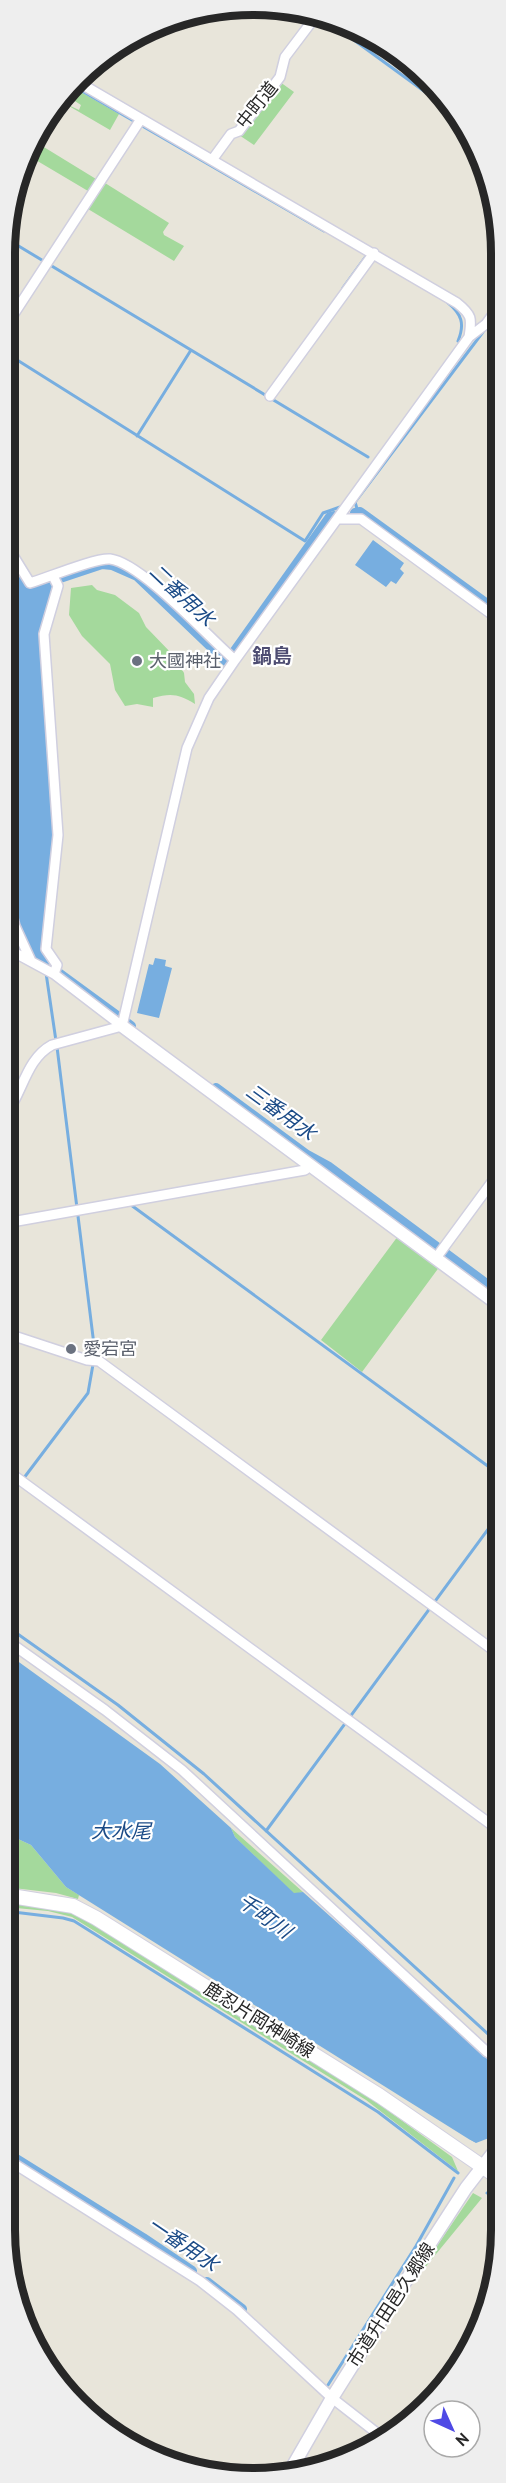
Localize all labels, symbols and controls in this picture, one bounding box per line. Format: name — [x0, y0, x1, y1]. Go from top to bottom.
street label: 中町道 — [231, 76, 283, 133]
water label: 二番用水 — [144, 558, 222, 633]
district label: 鍋島 — [252, 643, 292, 669]
place label: 大國神社 — [149, 649, 221, 672]
marker: 大國神社 — [130, 654, 144, 668]
water label: 三番用水 — [241, 1078, 323, 1147]
place label: 愛宕宮 — [83, 1337, 137, 1360]
marker: 愛宕宮 — [64, 1342, 78, 1356]
water label: 大水尾 — [91, 1818, 153, 1844]
water label: 千町川 — [233, 1888, 299, 1945]
street label: 鹿忍片岡神崎線 — [200, 1976, 319, 2063]
water label: 一番用水 — [143, 2211, 225, 2278]
street label: 市道升田邑久郷線 — [342, 2238, 439, 2371]
north arrow — [422, 2399, 482, 2459]
text: N — [452, 2429, 473, 2450]

